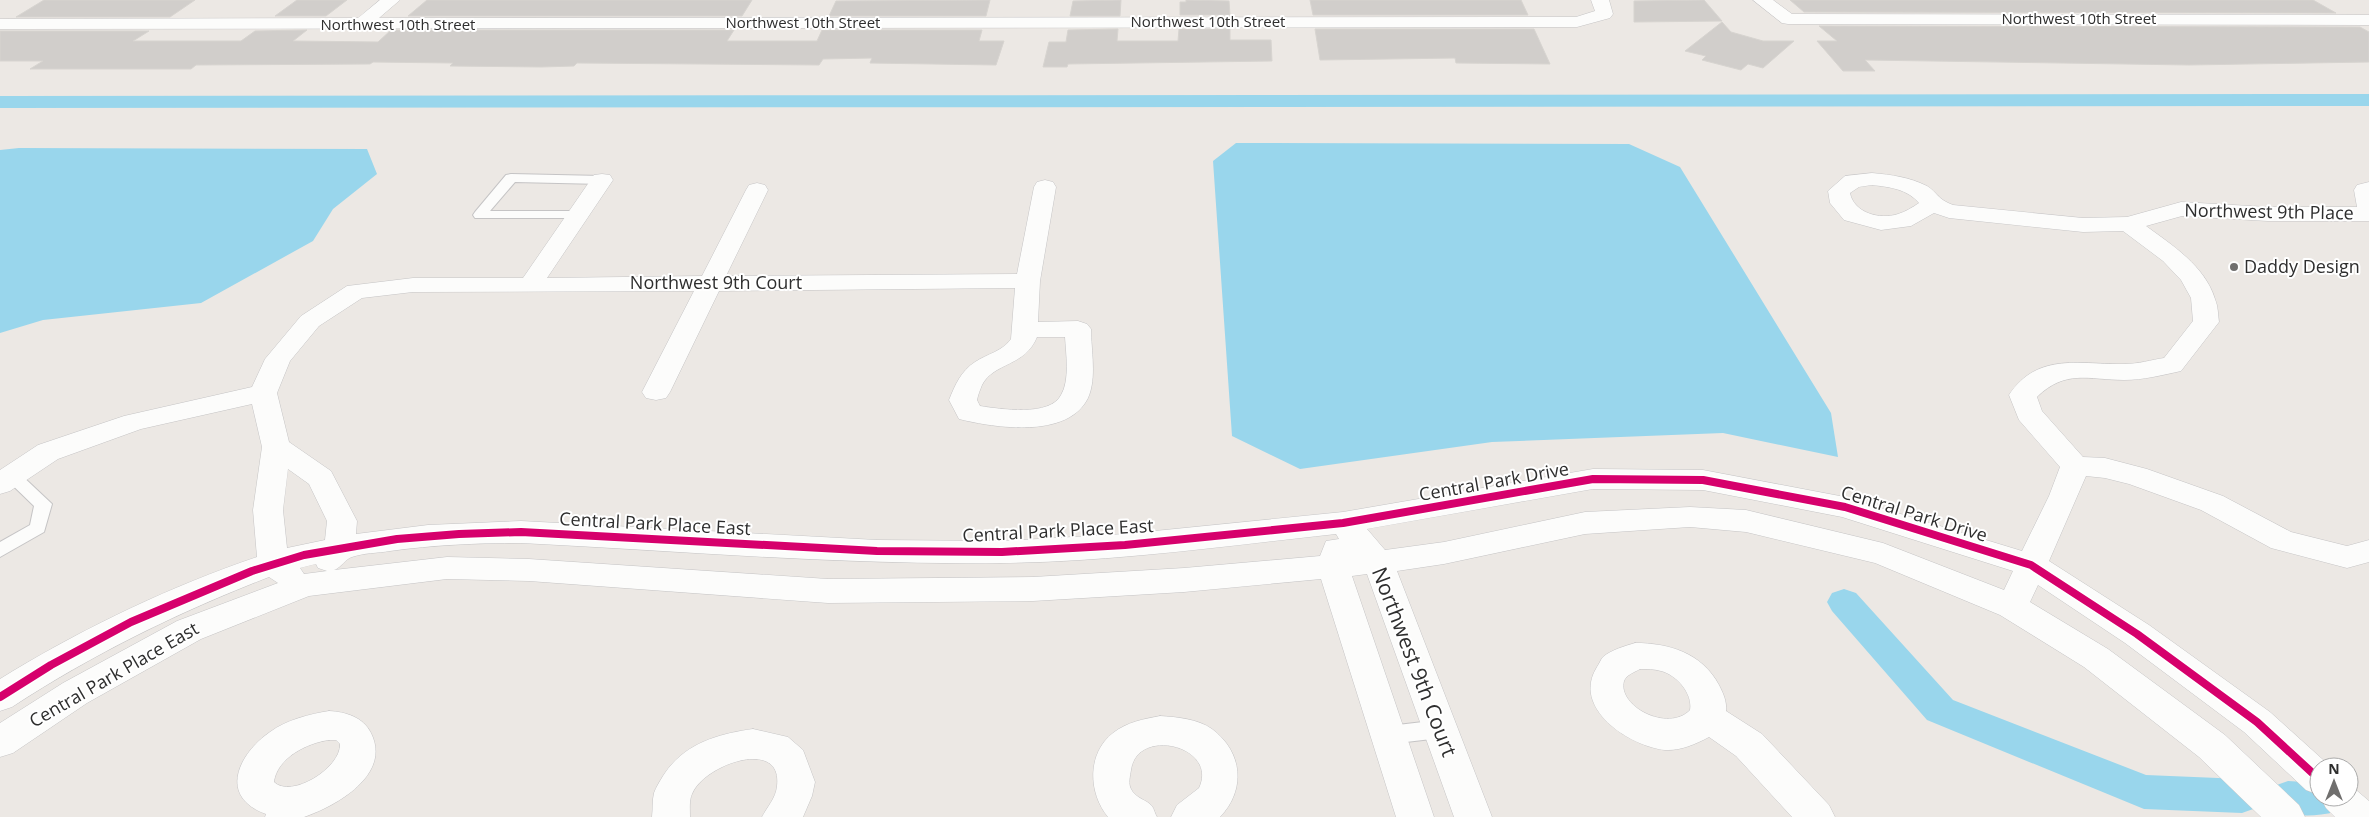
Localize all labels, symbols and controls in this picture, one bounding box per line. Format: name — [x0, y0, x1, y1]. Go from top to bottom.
street label: Northwest 10th Street — [2002, 8, 2156, 28]
street label: Northwest 10th Street — [1131, 11, 1285, 31]
street label: Northwest 10th Street — [726, 12, 880, 32]
street label: Northwest 10th Street — [321, 14, 475, 34]
street label: Northwest 9th Place — [2184, 198, 2354, 224]
place label: Daddy Design — [2244, 254, 2360, 278]
marker: Daddy Design — [2228, 261, 2240, 273]
street label: Northwest 9th Court — [630, 270, 802, 294]
street label: Central Park Drive — [1417, 456, 1571, 506]
street label: Central Park Drive — [1838, 479, 1990, 547]
street label: Central Park Place East — [559, 506, 751, 540]
street label: Central Park Place East — [962, 513, 1154, 547]
street label: Northwest 9th Court — [1366, 563, 1464, 761]
street label: Central Park Place East — [25, 616, 202, 732]
north arrow — [2309, 757, 2359, 807]
text: N — [2328, 759, 2340, 778]

